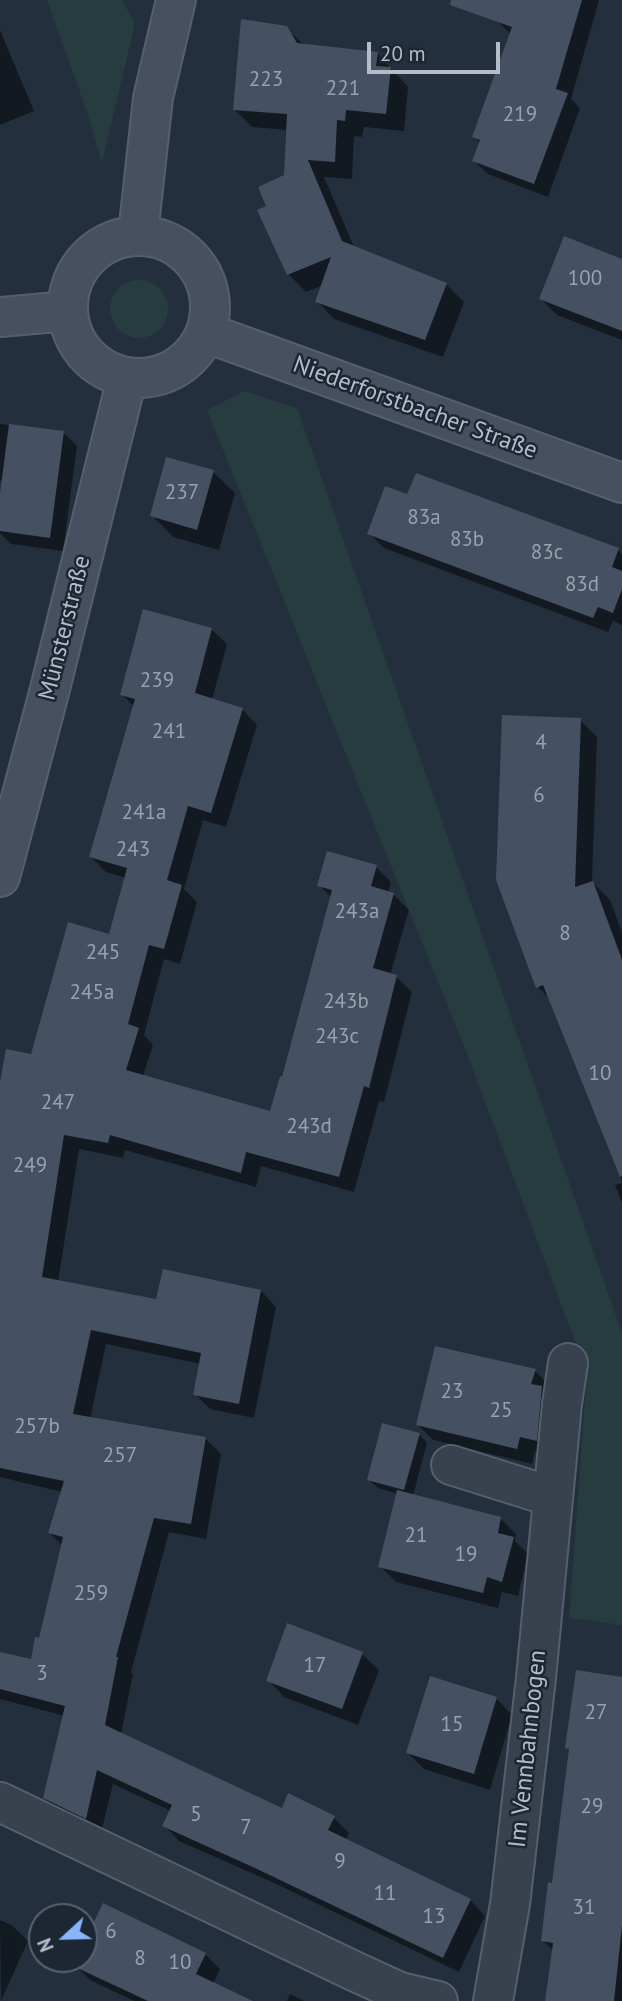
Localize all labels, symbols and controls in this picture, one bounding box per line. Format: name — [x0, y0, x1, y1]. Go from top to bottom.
scale bar — [370, 28, 503, 72]
text: 20 m — [380, 40, 426, 67]
house number: 223 — [249, 67, 283, 93]
house number: 221 — [326, 76, 360, 102]
house number: 219 — [503, 102, 537, 128]
house number: 100 — [568, 266, 602, 292]
street label: Niederforstbacher Straße — [289, 350, 541, 466]
house number: 237 — [165, 480, 199, 506]
house number: 83a — [407, 505, 441, 531]
house number: 83b — [450, 527, 484, 553]
house number: 83c — [531, 540, 563, 566]
street label: Münsterstraße — [33, 553, 97, 703]
house number: 83d — [565, 572, 599, 598]
house number: 239 — [140, 668, 174, 694]
house number: 241 — [152, 719, 186, 745]
house number: 4 — [535, 730, 547, 756]
house number: 6 — [533, 783, 545, 809]
house number: 241a — [122, 800, 166, 826]
house number: 243 — [116, 837, 150, 863]
house number: 243a — [335, 899, 379, 925]
house number: 8 — [559, 921, 571, 947]
house number: 245 — [86, 940, 120, 966]
house number: 245a — [70, 980, 114, 1006]
house number: 243b — [323, 989, 369, 1015]
house number: 243c — [315, 1024, 359, 1050]
house number: 10 — [589, 1061, 611, 1087]
house number: 247 — [41, 1090, 75, 1116]
house number: 243d — [286, 1114, 332, 1140]
house number: 249 — [13, 1153, 47, 1179]
house number: 23 — [441, 1379, 463, 1405]
house number: 25 — [490, 1398, 512, 1424]
house number: 257b — [14, 1414, 60, 1440]
house number: 257 — [103, 1443, 137, 1469]
house number: 21 — [405, 1523, 427, 1549]
house number: 19 — [455, 1542, 477, 1568]
house number: 259 — [74, 1581, 108, 1607]
street label: Im Vennbahnbogen — [503, 1649, 553, 1849]
house number: 17 — [304, 1653, 326, 1679]
house number: 3 — [36, 1661, 48, 1687]
house number: 27 — [585, 1700, 607, 1726]
house number: 15 — [441, 1712, 463, 1738]
house number: 29 — [581, 1794, 603, 1820]
house number: 5 — [190, 1802, 202, 1828]
house number: 7 — [240, 1815, 252, 1841]
house number: 9 — [334, 1849, 346, 1875]
house number: 11 — [374, 1881, 396, 1907]
house number: 31 — [573, 1895, 595, 1921]
north arrow — [28, 1903, 98, 1973]
house number: 13 — [423, 1904, 445, 1930]
house number: 6 — [105, 1919, 117, 1945]
text: N — [32, 1935, 59, 1955]
house number: 8 — [134, 1946, 146, 1972]
house number: 10 — [169, 1950, 191, 1976]

